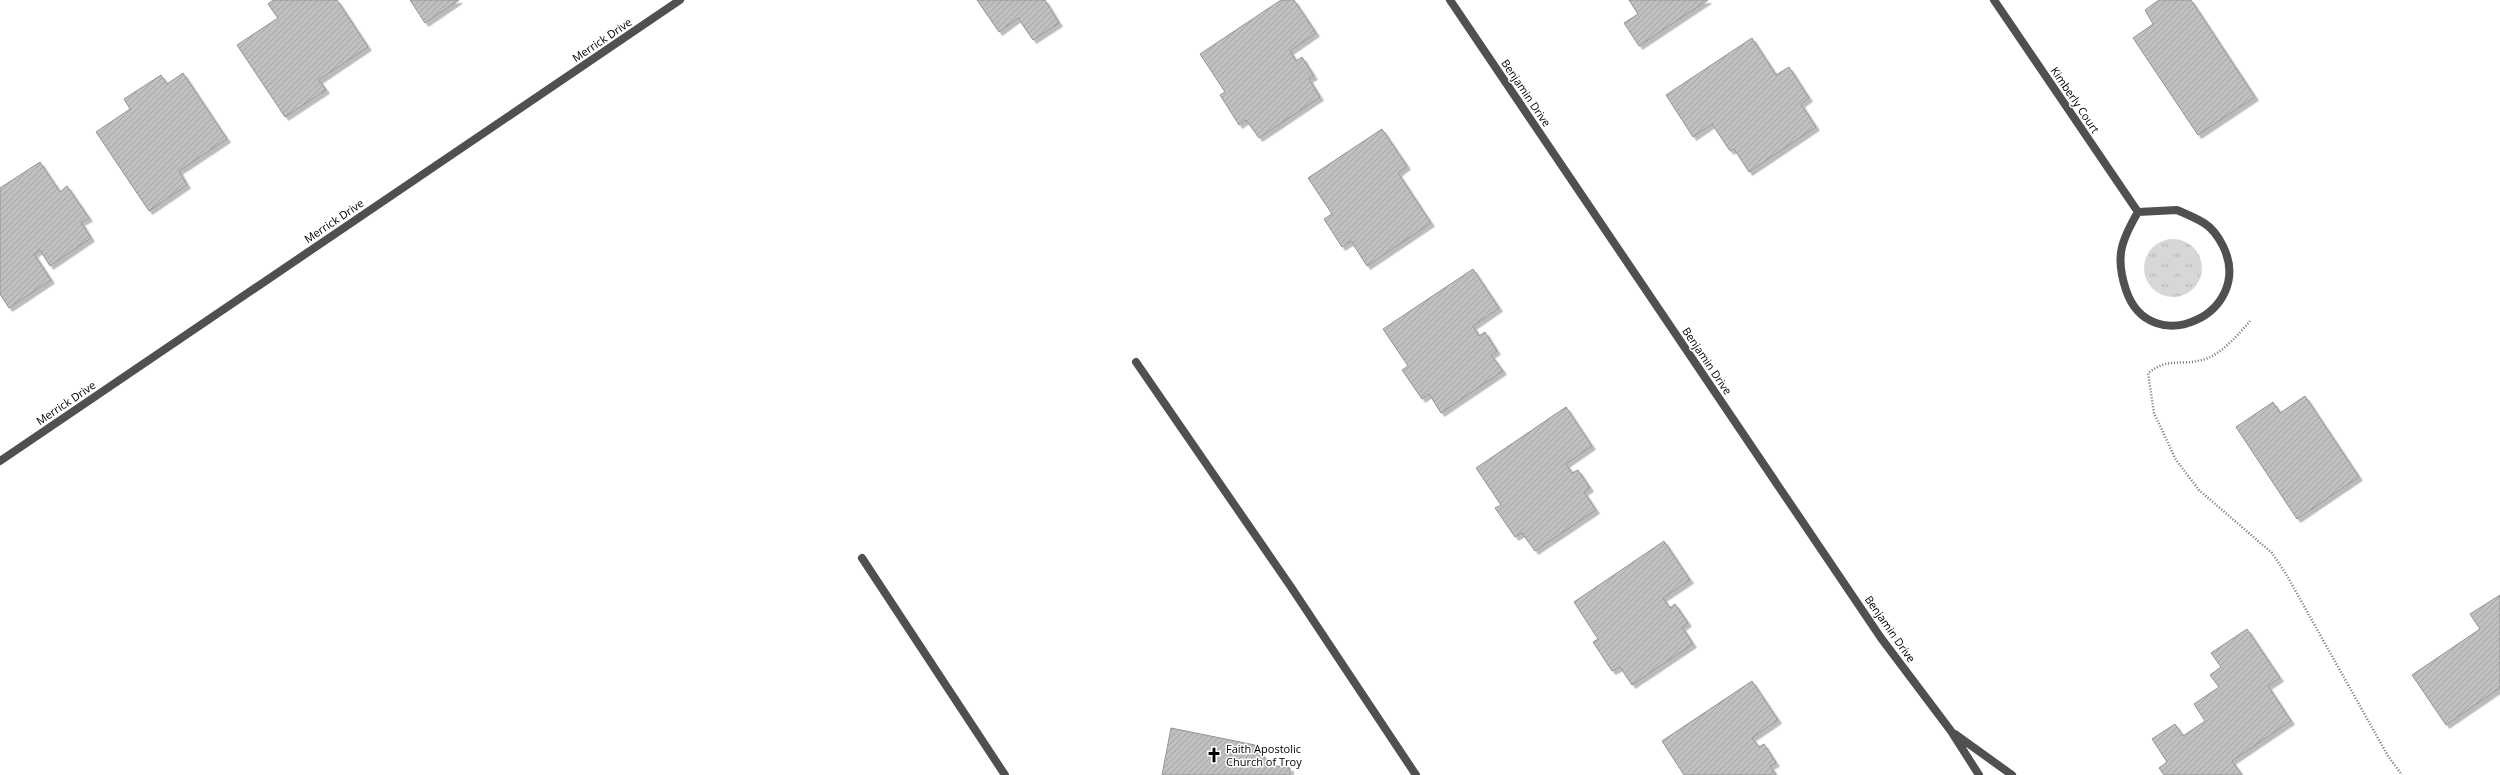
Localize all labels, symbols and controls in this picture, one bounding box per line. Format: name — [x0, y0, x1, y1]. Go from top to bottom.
street label: Merrick Drive — [569, 14, 634, 65]
street label: Benjamin Drive — [1498, 56, 1555, 129]
street label: Kimberly Court — [2048, 64, 2103, 136]
street label: Merrick Drive — [301, 195, 366, 246]
street label: Benjamin Drive — [1679, 324, 1736, 397]
street label: Merrick Drive — [33, 377, 98, 428]
street label: Benjamin Drive — [1862, 592, 1919, 665]
place label: Faith Apostolic Church of Troy — [1226, 741, 1302, 769]
church icon: Faith Apostolic Church of Troy — [1205, 746, 1223, 764]

